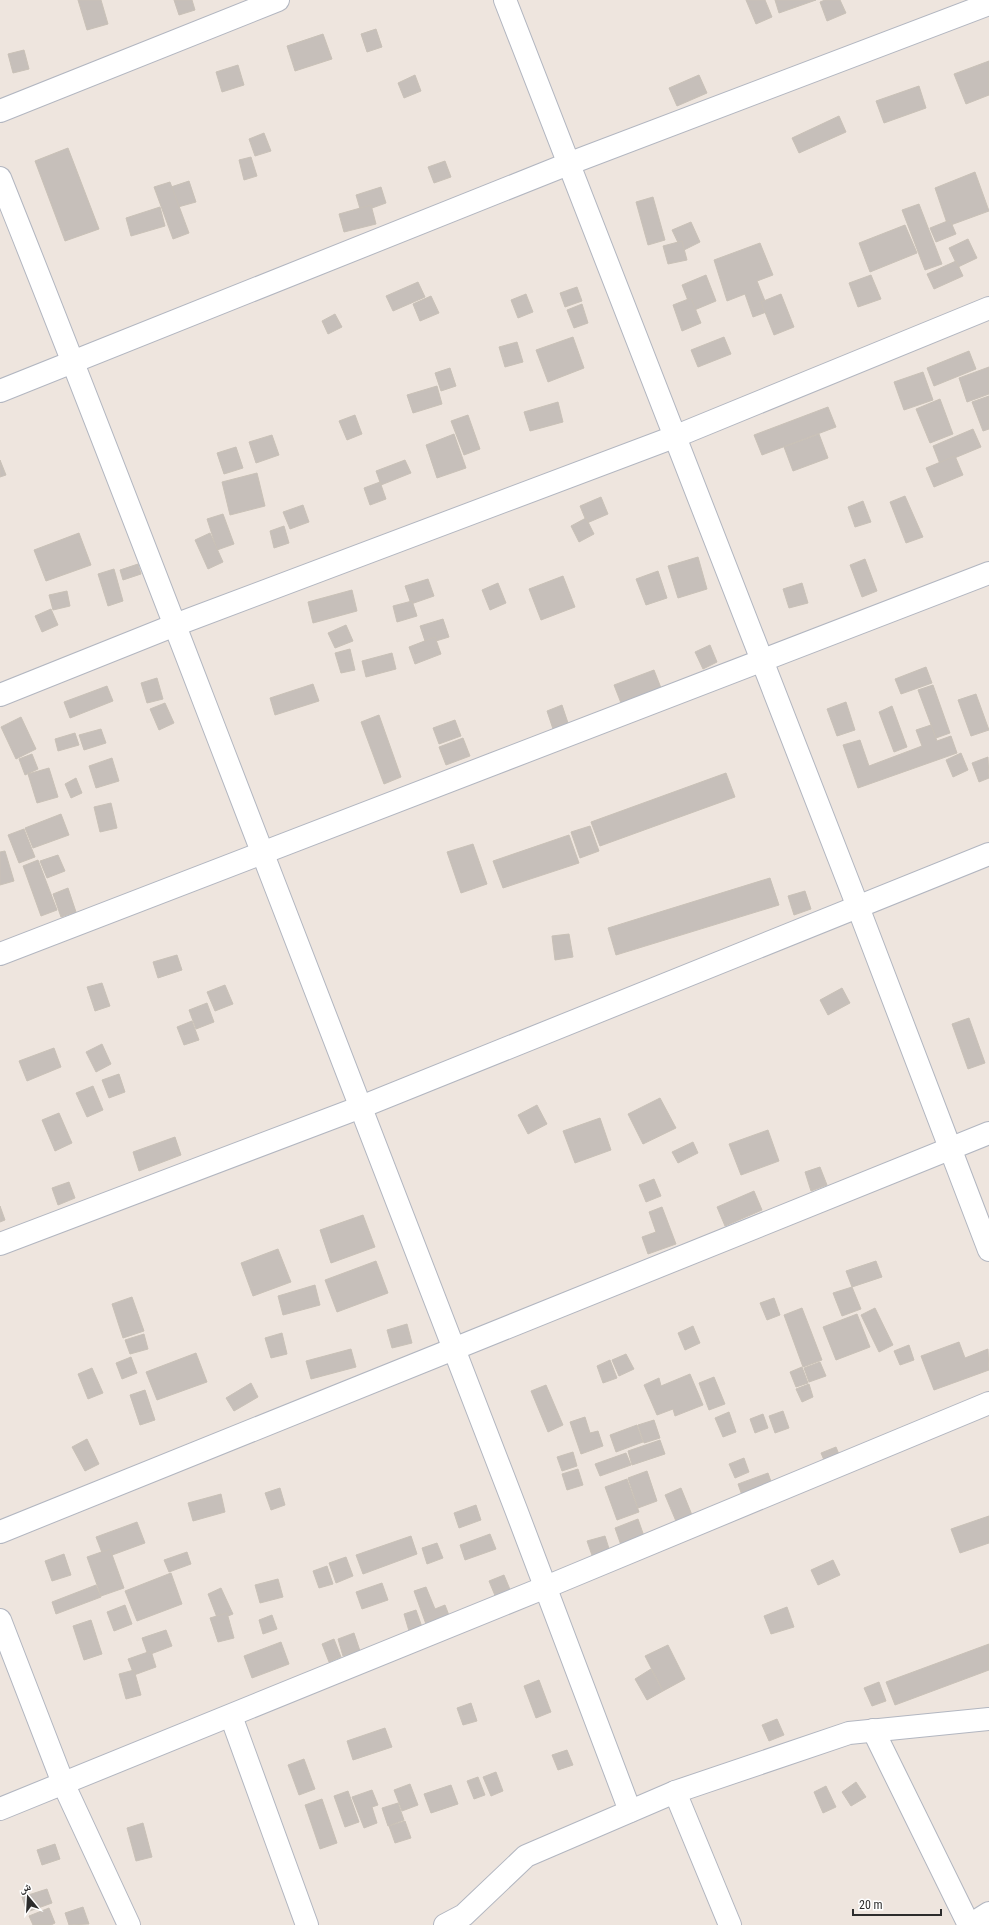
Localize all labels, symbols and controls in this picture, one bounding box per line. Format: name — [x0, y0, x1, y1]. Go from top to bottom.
north arrow — [8, 1877, 48, 1917]
text: ش — [18, 1880, 33, 1897]
scale bar — [853, 1891, 941, 1917]
text: 20 m — [859, 1898, 883, 1912]

